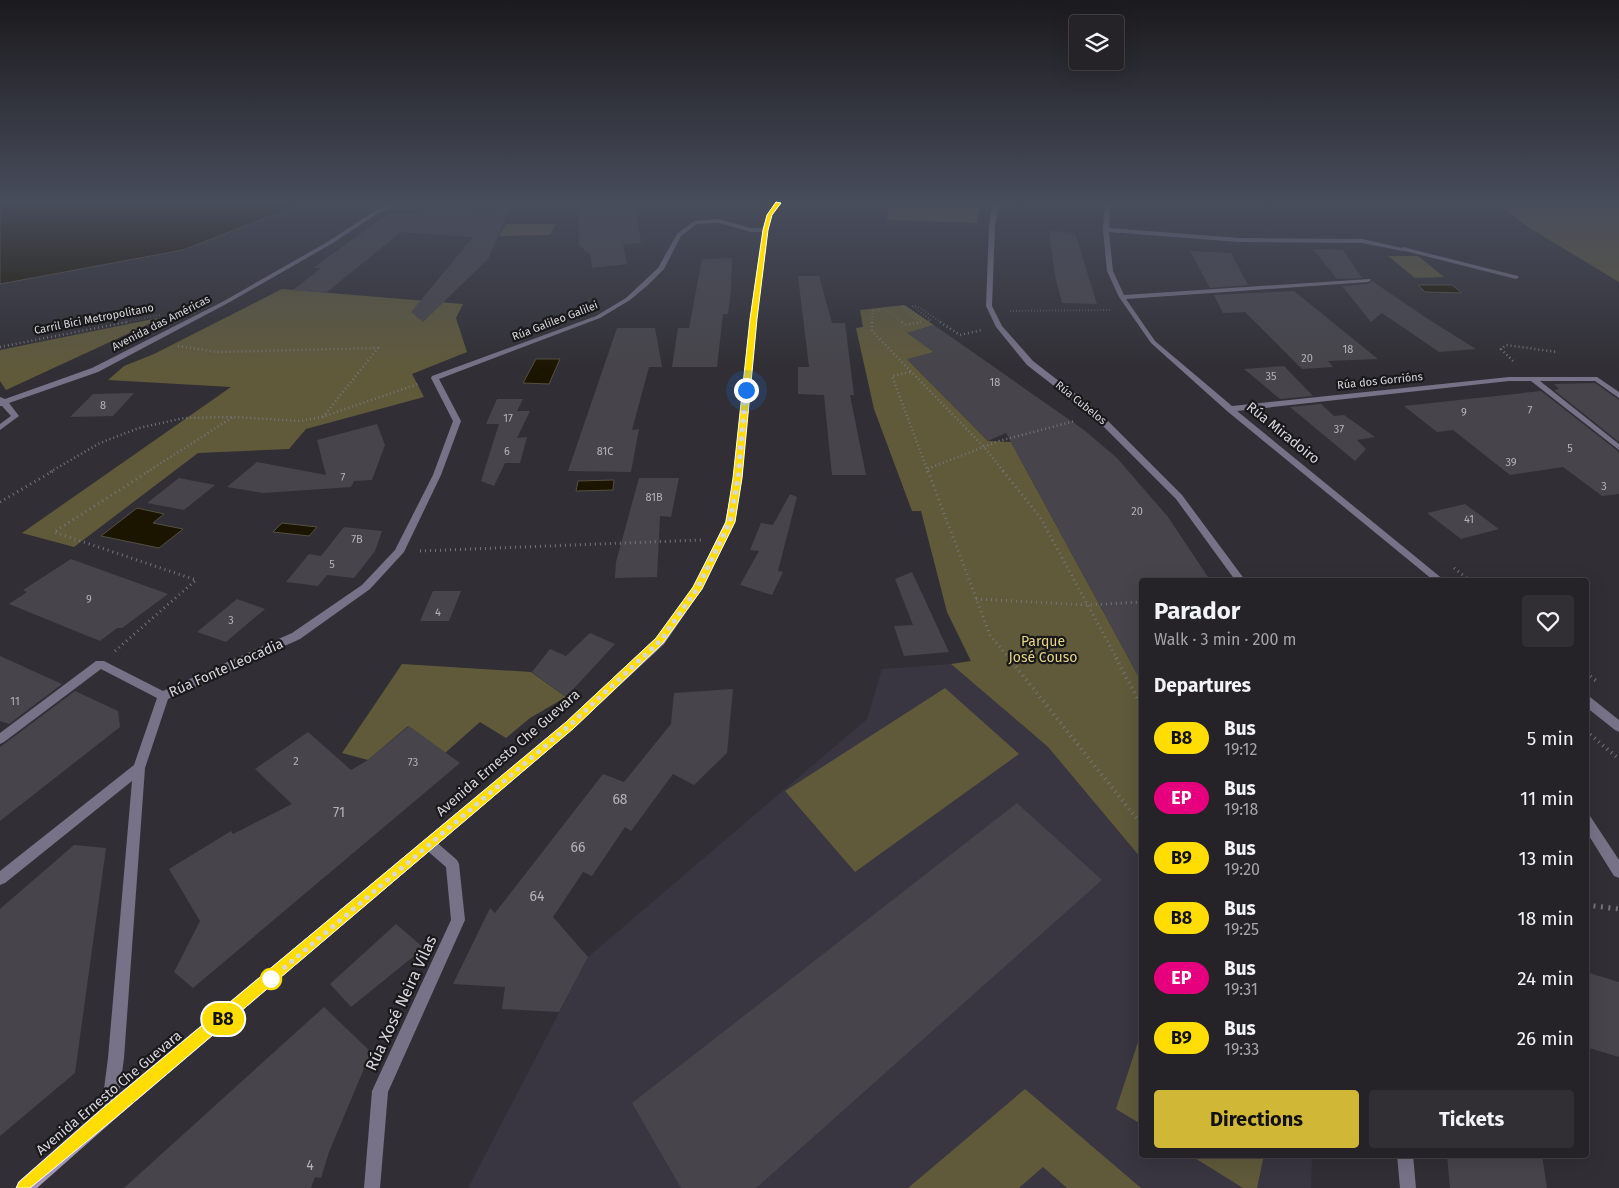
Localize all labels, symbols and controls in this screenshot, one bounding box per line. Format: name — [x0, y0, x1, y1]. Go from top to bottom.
map controls — [1069, 15, 1124, 70]
button: layers — [1069, 15, 1124, 70]
street label: Avenida das Américas — [110, 293, 212, 353]
street label: Rúa Galileo Galilei — [510, 299, 600, 343]
street label: Carril Bici Metropolitano — [33, 301, 155, 337]
house number: 18 — [1343, 343, 1353, 356]
house number: 20 — [1301, 352, 1313, 365]
house number: 35 — [1266, 370, 1277, 383]
street label: Rúa dos Gorrións — [1337, 370, 1423, 392]
house number: 18 — [990, 376, 1000, 389]
your location — [734, 378, 759, 403]
street label: Rúa Cubelos — [1053, 379, 1109, 427]
street label: Rúa Miradoiro — [1243, 398, 1323, 468]
house number: 8 — [100, 399, 106, 412]
house number: 7 — [1528, 404, 1533, 417]
house number: 9 — [1461, 406, 1467, 419]
house number: 17 — [503, 412, 513, 425]
house number: 37 — [1334, 423, 1344, 436]
house number: 5 — [1567, 442, 1573, 455]
house number: 6 — [504, 445, 510, 458]
house number: 81C — [597, 445, 613, 458]
house number: 39 — [1505, 456, 1517, 469]
house number: 7 — [341, 471, 346, 484]
house number: 3 — [1601, 480, 1607, 493]
house number: 81B — [645, 491, 663, 504]
house number: 20 — [1131, 505, 1143, 518]
house number: 41 — [1464, 513, 1474, 526]
house number: 7B — [351, 533, 363, 546]
house number: 5 — [329, 558, 335, 571]
house number: 9 — [86, 593, 92, 606]
button: heart — [1522, 595, 1574, 647]
text: Parador — [1154, 597, 1240, 625]
house number: 4 — [435, 606, 441, 619]
house number: 3 — [228, 614, 234, 627]
text: Walk · 3 min · 200 m — [1154, 630, 1296, 649]
park label: Parque José Couso — [1009, 633, 1077, 666]
street label: Rúa Fonte Leocadia — [166, 635, 286, 701]
text: Departures — [1154, 674, 1251, 697]
street label: Avenida Ernesto Che Guevara — [433, 686, 583, 820]
house number: 11 — [10, 695, 20, 708]
text: Bus — [1224, 717, 1256, 740]
text: B8 — [1171, 727, 1192, 749]
text: 5 min — [1527, 727, 1574, 750]
text: 19:12 — [1224, 740, 1257, 759]
house number: 2 — [293, 755, 299, 768]
house number: 73 — [408, 756, 418, 769]
text: Bus — [1224, 777, 1256, 800]
text: EP — [1171, 787, 1192, 809]
text: 11 min — [1520, 787, 1574, 810]
house number: 68 — [612, 791, 628, 808]
text: 19:18 — [1224, 800, 1258, 819]
house number: 71 — [333, 804, 345, 821]
text: Bus — [1224, 837, 1256, 860]
house number: 66 — [571, 839, 585, 856]
text: B9 — [1171, 847, 1192, 869]
text: 13 min — [1518, 847, 1574, 870]
text: 19:20 — [1224, 860, 1260, 879]
house number: 64 — [530, 888, 545, 905]
text: Bus — [1224, 897, 1256, 920]
text: B8 — [1171, 907, 1192, 929]
text: 18 min — [1517, 907, 1574, 930]
text: 19:25 — [1224, 920, 1259, 939]
street label: Rúa Xosé Neira Vilas — [361, 932, 441, 1074]
text: Bus — [1224, 957, 1256, 980]
text: EP — [1171, 967, 1192, 989]
text: 24 min — [1517, 967, 1574, 990]
unlabelled marker — [260, 968, 282, 990]
text: 19:31 — [1224, 980, 1258, 999]
line badge: B8 — [200, 1003, 246, 1035]
text: B8 — [212, 1008, 234, 1030]
text: Bus — [1224, 1017, 1256, 1040]
street label: Avenida Ernesto Che Guevara — [33, 1027, 185, 1159]
text: B9 — [1171, 1027, 1192, 1049]
text: 26 min — [1517, 1027, 1574, 1050]
text: 19:33 — [1224, 1040, 1259, 1059]
button: Directions — [1154, 1090, 1359, 1148]
button: Tickets — [1369, 1090, 1574, 1148]
house number: 4 — [306, 1157, 314, 1174]

